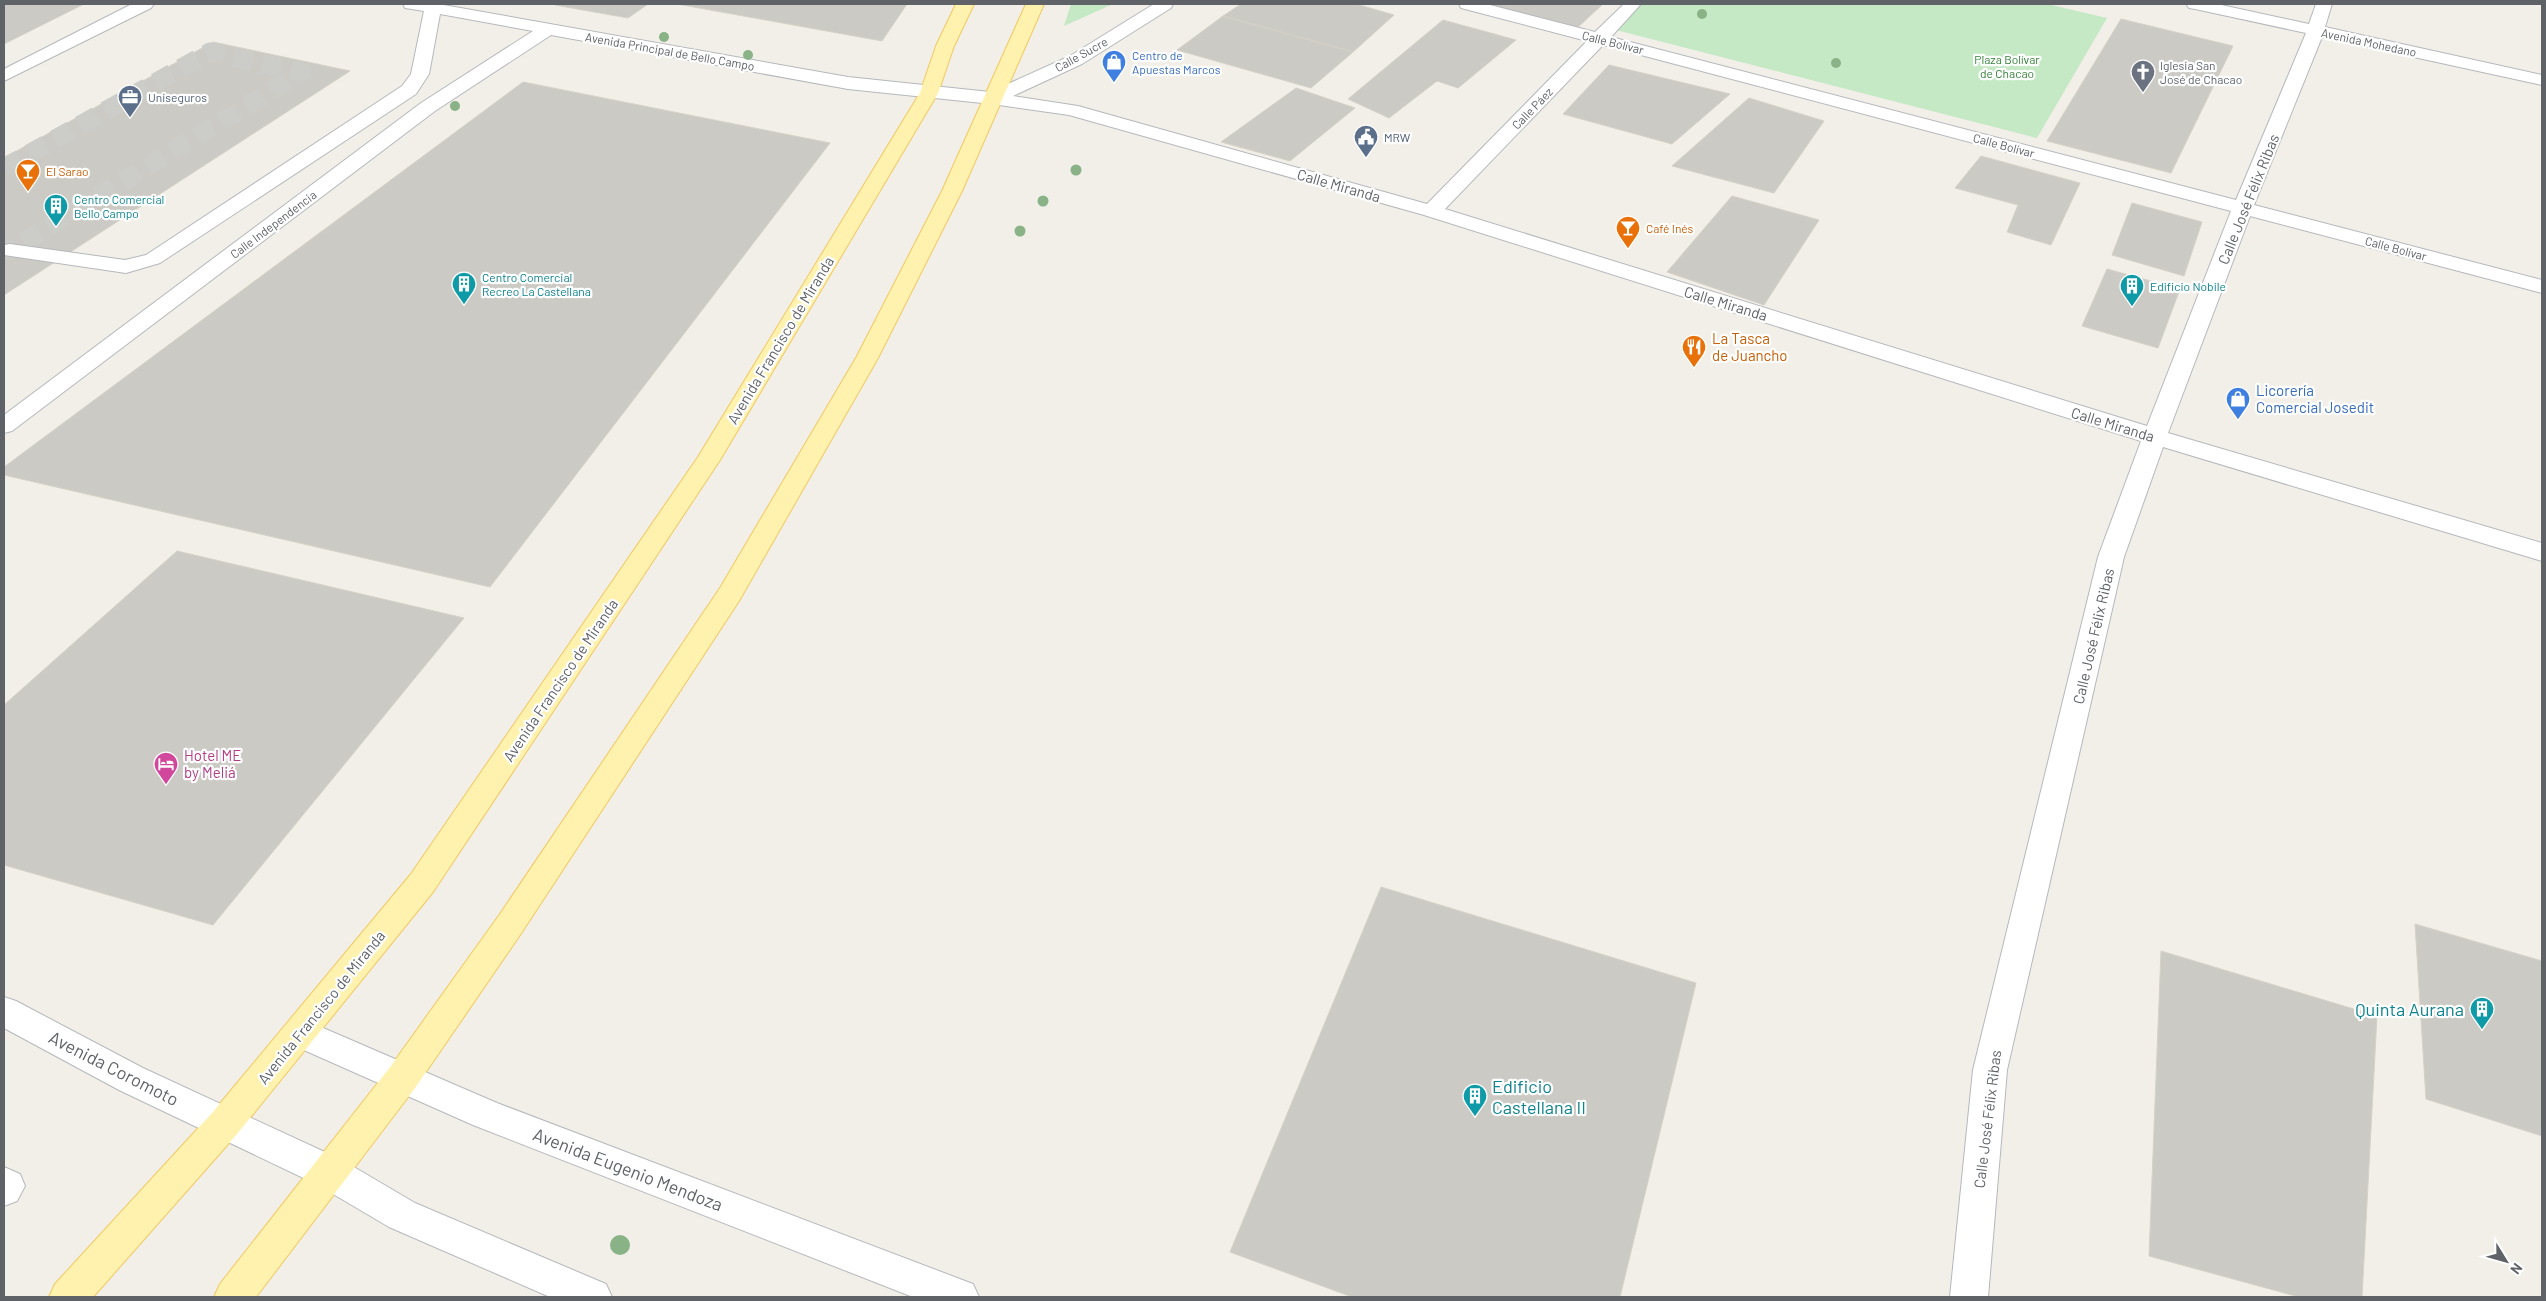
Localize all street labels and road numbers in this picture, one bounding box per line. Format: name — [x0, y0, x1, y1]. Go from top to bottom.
street label: Avenida Mohedano — [2320, 25, 2418, 59]
street label: Calle Bolívar — [1581, 28, 1646, 57]
street label: Avenida Principal de Bello Campo — [584, 29, 756, 73]
street label: Calle Sucre — [1052, 34, 1110, 74]
street label: Calle Páez — [1509, 84, 1555, 132]
street label: Calle Bolívar — [1972, 130, 2037, 160]
street label: Calle José Félix Ribas — [2214, 131, 2282, 267]
street label: Calle Miranda — [1295, 164, 1383, 206]
street label: Calle Independencia — [227, 187, 319, 261]
street label: Calle Bolívar — [2364, 233, 2429, 263]
street label: Avenida Francisco de Miranda — [723, 253, 837, 427]
street label: Calle Miranda — [1682, 282, 1770, 324]
street label: Calle Miranda — [2069, 403, 2157, 445]
street label: Calle José Félix Ribas — [2069, 566, 2117, 706]
street label: Avenida Francisco de Miranda — [499, 595, 621, 765]
street label: Avenida Francisco de Miranda — [254, 927, 388, 1087]
street label: Avenida Coromoto — [45, 1026, 183, 1110]
street label: Calle José Félix Ribas — [1970, 1049, 2004, 1189]
street label: Avenida Eugenio Mendoza — [530, 1123, 726, 1215]

